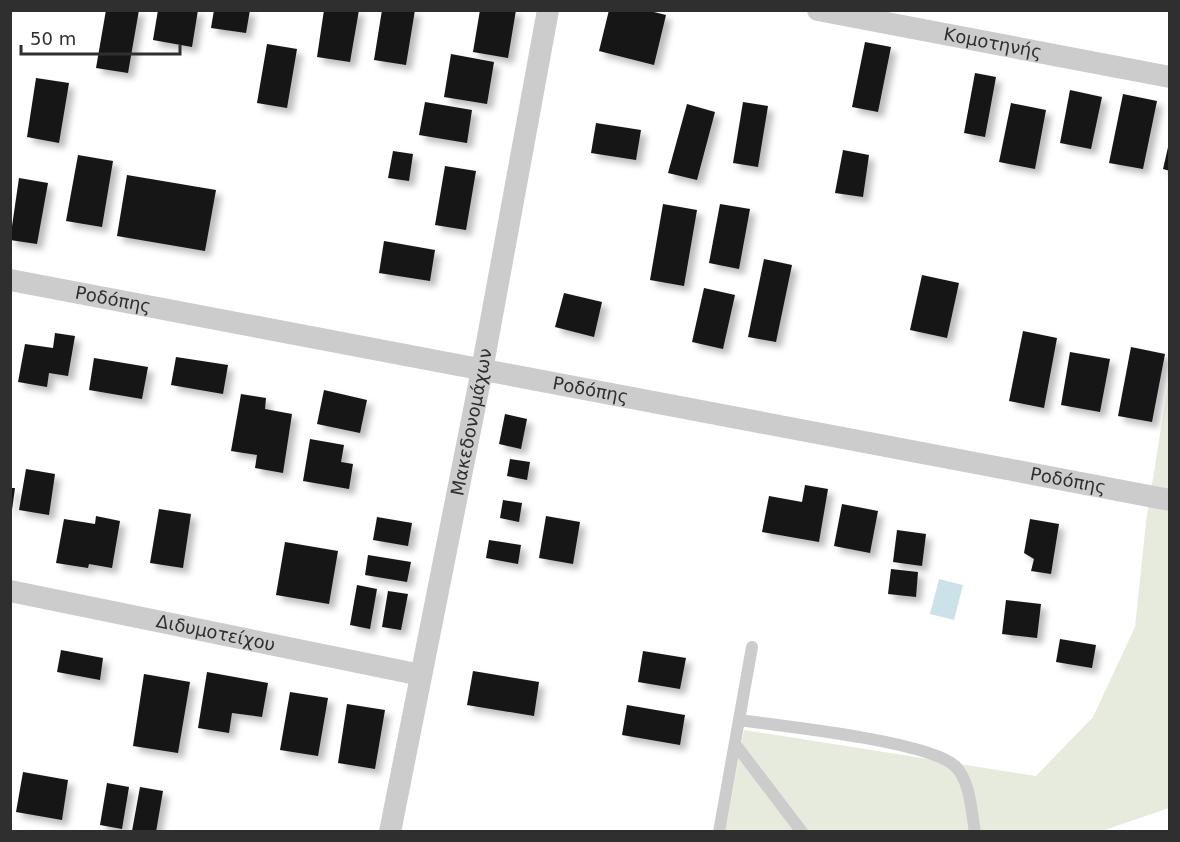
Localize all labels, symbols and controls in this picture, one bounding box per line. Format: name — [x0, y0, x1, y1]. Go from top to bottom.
scale bar — [21, 18, 180, 56]
street label: Κομοτηνής — [942, 23, 1044, 62]
text: 50 m — [30, 28, 76, 49]
street label: Ροδόπης — [74, 282, 153, 317]
street label: Μακεδονομάχων — [446, 347, 496, 497]
street label: Ροδόπης — [551, 372, 630, 407]
street label: Ροδόπης — [1029, 463, 1108, 498]
street label: Διδυμοτείχου — [155, 610, 277, 655]

